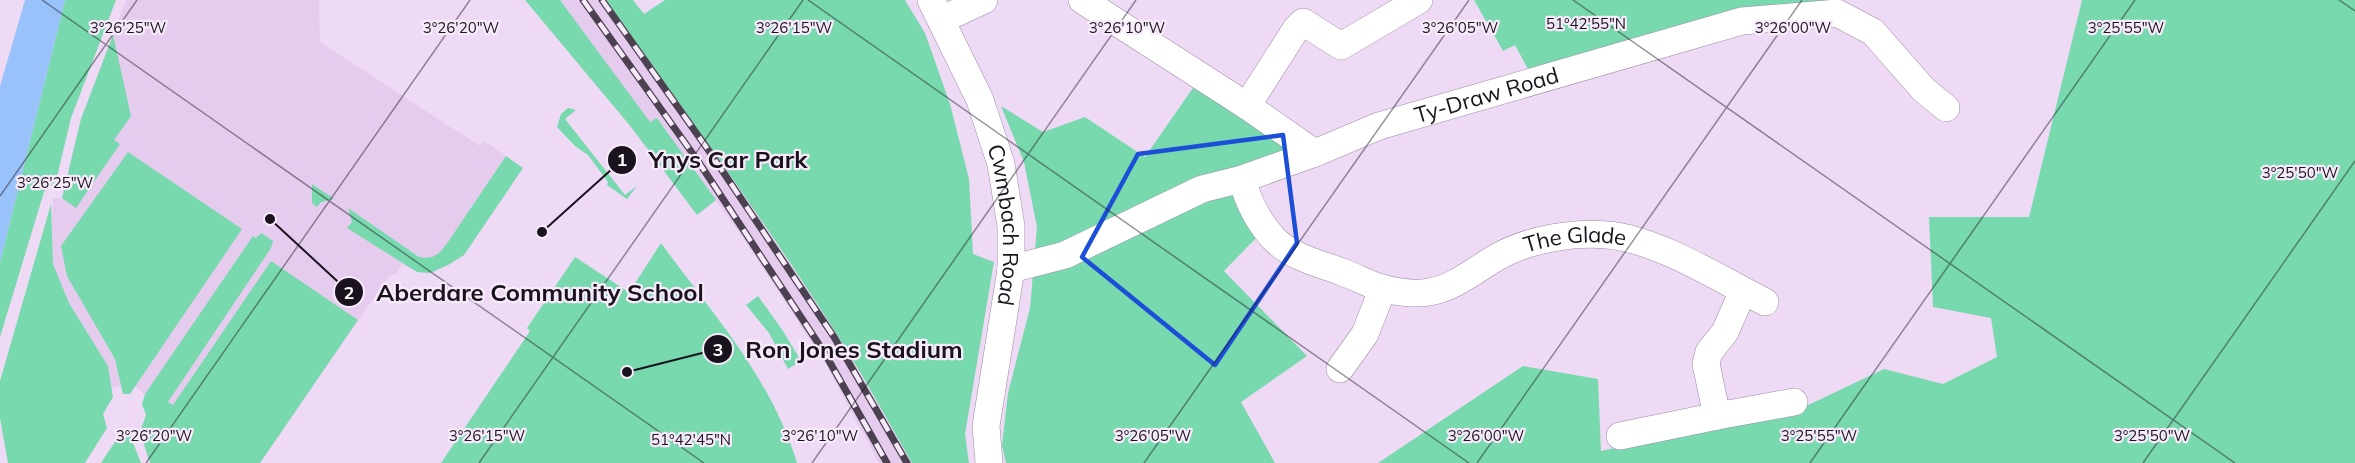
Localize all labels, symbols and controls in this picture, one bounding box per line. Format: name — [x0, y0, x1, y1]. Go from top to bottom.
text: 51°42'55"N — [1546, 14, 1626, 33]
text: 3°26'25"W — [90, 18, 167, 37]
text: 3°26'20"W — [423, 18, 500, 37]
text: 3°26'15"W — [756, 18, 833, 37]
text: 3°26'10"W — [1089, 18, 1166, 37]
text: 3°26'05"W — [1422, 18, 1499, 37]
text: 3°26'00"W — [1755, 18, 1832, 37]
text: 3°25'55"W — [2088, 18, 2165, 37]
street label: Ty-Draw Road — [1411, 61, 1562, 129]
callout: Ynys Car Park — [607, 139, 819, 181]
street label: Cwmbach Road — [981, 140, 1025, 308]
text: Ynys Car Park — [648, 144, 808, 174]
text: 1 — [617, 148, 627, 171]
text: 3°25'50"W — [2262, 163, 2339, 182]
text: 3°26'25"W — [17, 173, 94, 192]
street label: The Glade — [1520, 220, 1629, 259]
callout: Aberdare Community School — [334, 271, 715, 313]
text: Aberdare Community School — [376, 277, 704, 307]
text: 2 — [344, 281, 354, 304]
callout: Ron Jones Stadium — [703, 328, 974, 370]
text: Ron Jones Stadium — [745, 334, 963, 364]
text: 3 — [713, 338, 723, 361]
text: 3°26'20"W — [116, 426, 193, 445]
text: 3°26'15"W — [449, 426, 526, 445]
text: 3°26'10"W — [782, 426, 859, 445]
text: 3°26'05"W — [1115, 426, 1192, 445]
text: 3°26'00"W — [1448, 426, 1525, 445]
text: 3°25'55"W — [1781, 426, 1858, 445]
text: 3°25'50"W — [2114, 426, 2191, 445]
text: 51°42'45"N — [651, 430, 731, 449]

